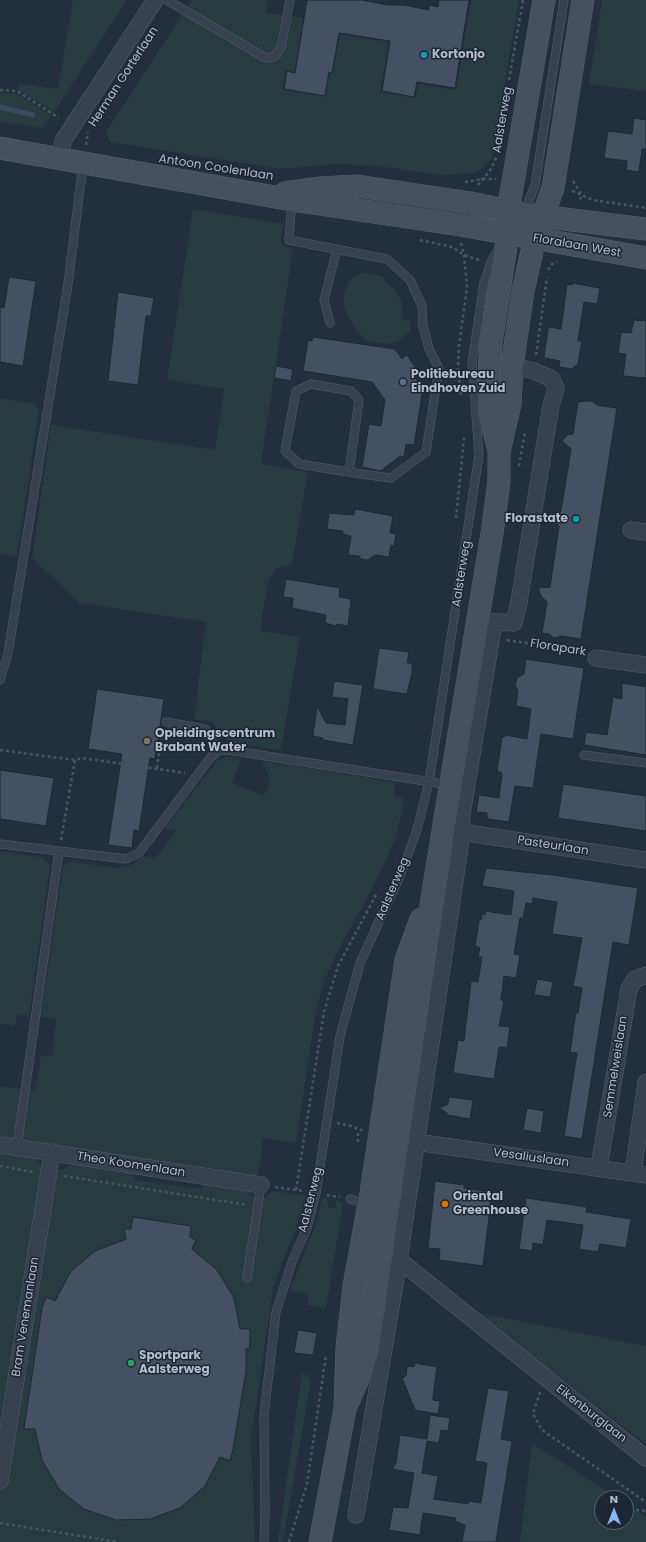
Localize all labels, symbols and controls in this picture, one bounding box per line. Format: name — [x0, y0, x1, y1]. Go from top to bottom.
street label: Herman Gorterlaan — [86, 24, 162, 130]
place label: Kortonjo — [432, 48, 485, 62]
marker: Kortonjo — [419, 50, 429, 60]
street label: Aalsterweg — [490, 86, 516, 154]
street label: Antoon Coolenlaan — [158, 152, 274, 184]
street label: Floralaan West — [532, 231, 622, 261]
place label: Politiebureau Eindhoven Zuid — [411, 368, 505, 396]
marker: Politiebureau Eindhoven Zuid — [398, 377, 408, 387]
place label: Florastate — [505, 512, 568, 526]
marker: Florastate — [571, 514, 581, 524]
street label: Aalsterweg — [450, 540, 474, 608]
street label: Florapark — [529, 636, 587, 660]
place label: Opleidingscentrum Brabant Water — [155, 727, 275, 755]
marker: Opleidingscentrum Brabant Water — [142, 736, 152, 746]
street label: Pasteurlaan — [516, 833, 590, 859]
street label: Aalsterweg — [373, 855, 413, 923]
street label: Semmelweislaan — [601, 1015, 631, 1119]
street label: Vesaliuslaan — [492, 1146, 570, 1170]
street label: Theo Koomenlaan — [76, 1149, 186, 1181]
street label: Aalsterweg — [296, 1166, 326, 1234]
place label: Oriental Greenhouse — [453, 1190, 528, 1218]
marker: Oriental Greenhouse — [440, 1199, 450, 1209]
street label: Bram Venemanlaan — [9, 1256, 43, 1378]
place label: Sportpark Aalsterweg — [139, 1349, 210, 1377]
marker: Sportpark Aalsterweg — [126, 1358, 136, 1368]
street label: Eikenburglaan — [553, 1382, 629, 1446]
north arrow — [594, 1490, 634, 1530]
text: N — [610, 1491, 618, 1507]

